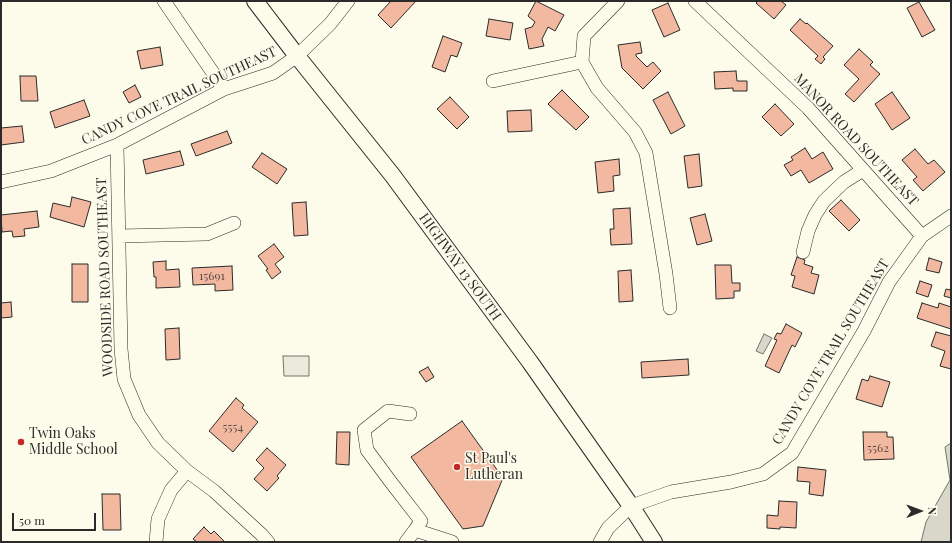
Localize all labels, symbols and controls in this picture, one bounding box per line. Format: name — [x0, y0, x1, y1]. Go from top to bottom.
street label: CANDY COVE TRAIL SOUTHEAST — [79, 43, 279, 149]
street label: MANOR ROAD SOUTHEAST — [790, 70, 922, 210]
street label: WOODSIDE ROAD SOUTHEAST — [93, 177, 117, 377]
street label: HIGHWAY 13 SOUTH — [415, 210, 505, 324]
street label: CANDY COVE TRAIL SOUTHEAST — [769, 256, 893, 448]
house number: 15691 — [199, 269, 225, 283]
house number: 5554 — [223, 420, 243, 434]
place label: Twin Oaks Middle School — [29, 426, 118, 458]
marker: Twin Oaks Middle School — [16, 437, 26, 447]
house number: 5562 — [867, 441, 889, 455]
place label: St Paul's Lutheran — [465, 451, 523, 484]
marker: St Paul's Lutheran — [452, 462, 462, 472]
north arrow — [900, 491, 940, 531]
scale bar — [14, 505, 98, 531]
text: N — [925, 507, 940, 515]
text: 50 m — [19, 512, 45, 528]

